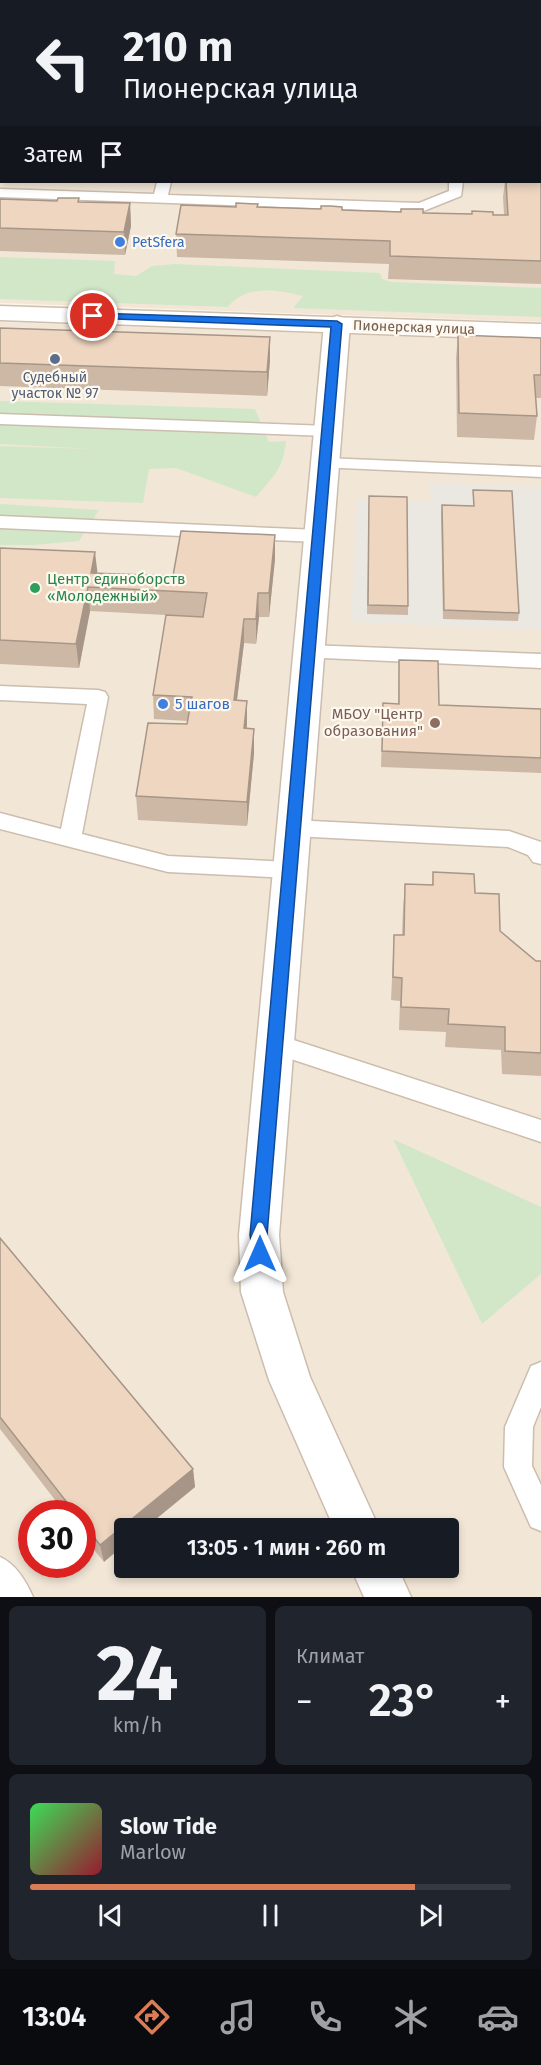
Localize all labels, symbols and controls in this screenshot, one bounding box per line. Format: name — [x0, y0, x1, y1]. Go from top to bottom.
text: 210 m — [123, 22, 233, 72]
icon: left — [24, 24, 102, 102]
text: Пионерская улица — [123, 73, 358, 105]
icon: arrive — [95, 138, 128, 171]
text: Затем — [24, 141, 83, 168]
place label: PetSfera — [132, 234, 185, 251]
marker: PetSfera — [113, 235, 127, 249]
pin — [67, 290, 118, 341]
icon: arrive — [76, 299, 109, 332]
street label: Пионерская улица — [353, 317, 475, 338]
marker: Судебный участок № 97 — [48, 352, 62, 366]
place label: Судебный участок № 97 — [12, 369, 98, 402]
place label: Центр единоборств «Молодежный» — [47, 570, 186, 605]
marker: Центр единоборств «Молодежный» — [28, 581, 42, 595]
place label: 5 шагов — [175, 695, 230, 713]
marker: 5 шагов — [156, 697, 170, 711]
place label: МБОУ "Центр образования" — [324, 705, 423, 740]
marker: МБОУ "Центр образования" — [428, 716, 442, 730]
position arrow — [228, 1222, 292, 1286]
speed limit sign: 30 — [18, 1500, 96, 1578]
text: 13:05 · 1 мин · 260 m — [187, 1534, 386, 1561]
text: 24 — [96, 1627, 179, 1721]
text: Климат — [296, 1644, 364, 1668]
text: 23° — [369, 1674, 438, 1728]
text: − — [296, 1682, 313, 1722]
text: + — [495, 1682, 511, 1722]
text: km/h — [113, 1713, 162, 1737]
text: Slow Tide — [120, 1813, 217, 1840]
text: Marlow — [120, 1840, 186, 1864]
icon: previous — [94, 1899, 127, 1932]
icon: pause — [254, 1899, 287, 1932]
icon: next — [414, 1899, 447, 1932]
icon: directions — [131, 1996, 173, 2038]
icon: music — [217, 1996, 259, 2038]
icon: phone — [304, 1996, 346, 2038]
icon: climate — [390, 1996, 432, 2038]
icon: car — [477, 1996, 519, 2038]
text: 13:04 — [22, 2001, 86, 2033]

